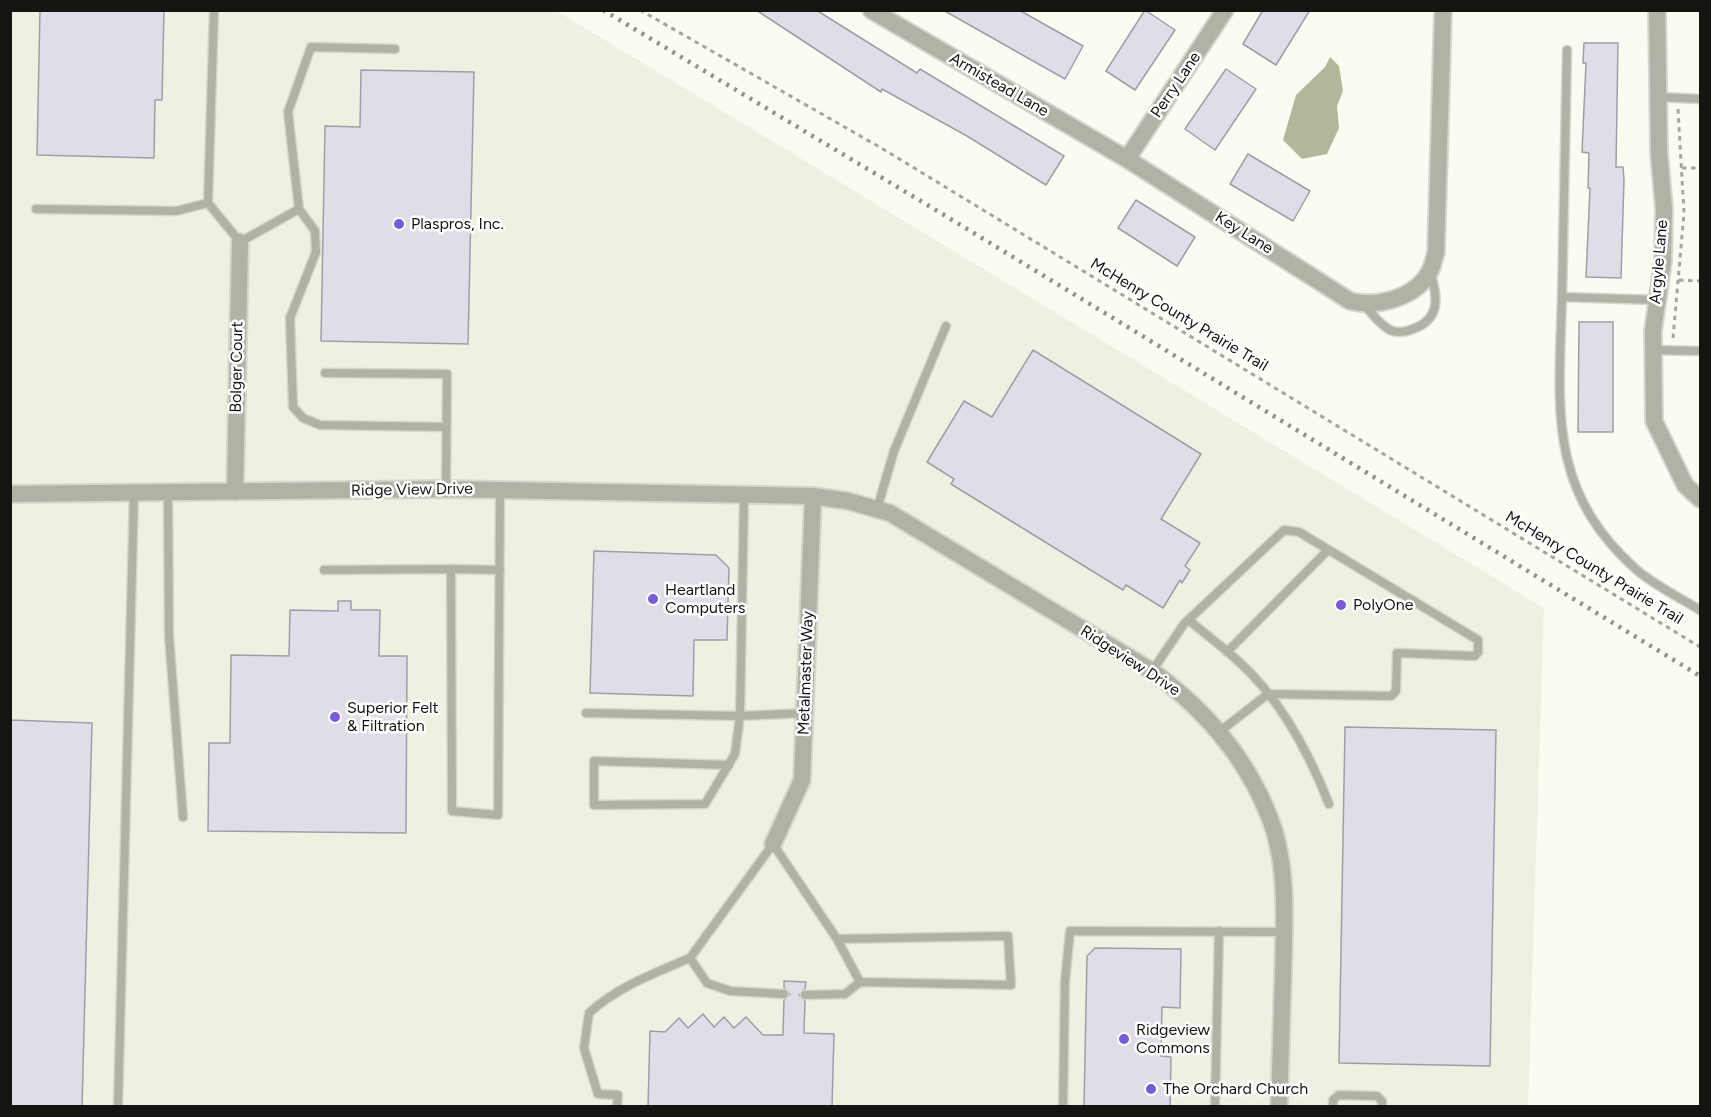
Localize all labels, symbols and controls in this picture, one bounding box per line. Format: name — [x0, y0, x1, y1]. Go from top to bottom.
street label: Perry Lane — [1147, 48, 1205, 122]
street label: Armistead Lane — [946, 49, 1052, 121]
street label: Key Lane — [1211, 208, 1277, 258]
place label: Plaspros, Inc. — [411, 214, 504, 234]
marker: Plaspros, Inc. — [392, 217, 406, 231]
street label: Argyle Lane — [1646, 219, 1672, 305]
street label: McHenry County Prairie Trail — [1087, 254, 1271, 376]
street label: Bolger Court — [227, 321, 247, 413]
street label: Ridge View Drive — [351, 479, 473, 501]
street label: McHenry County Prairie Trail — [1502, 507, 1686, 629]
place label: Heartland Computers — [665, 580, 745, 618]
marker: Heartland Computers — [646, 592, 660, 606]
place label: PolyOne — [1353, 595, 1413, 615]
marker: PolyOne — [1334, 598, 1348, 612]
street label: Metalmaster Way — [794, 610, 818, 736]
street label: Ridgeview Drive — [1077, 622, 1183, 700]
place label: Superior Felt & Filtration — [347, 698, 439, 736]
marker: Superior Felt & Filtration — [328, 710, 342, 724]
place label: Ridgeview Commons — [1136, 1020, 1210, 1058]
marker: Ridgeview Commons — [1117, 1032, 1131, 1046]
place label: The Orchard Church — [1163, 1079, 1308, 1099]
marker: The Orchard Church — [1144, 1082, 1158, 1096]

